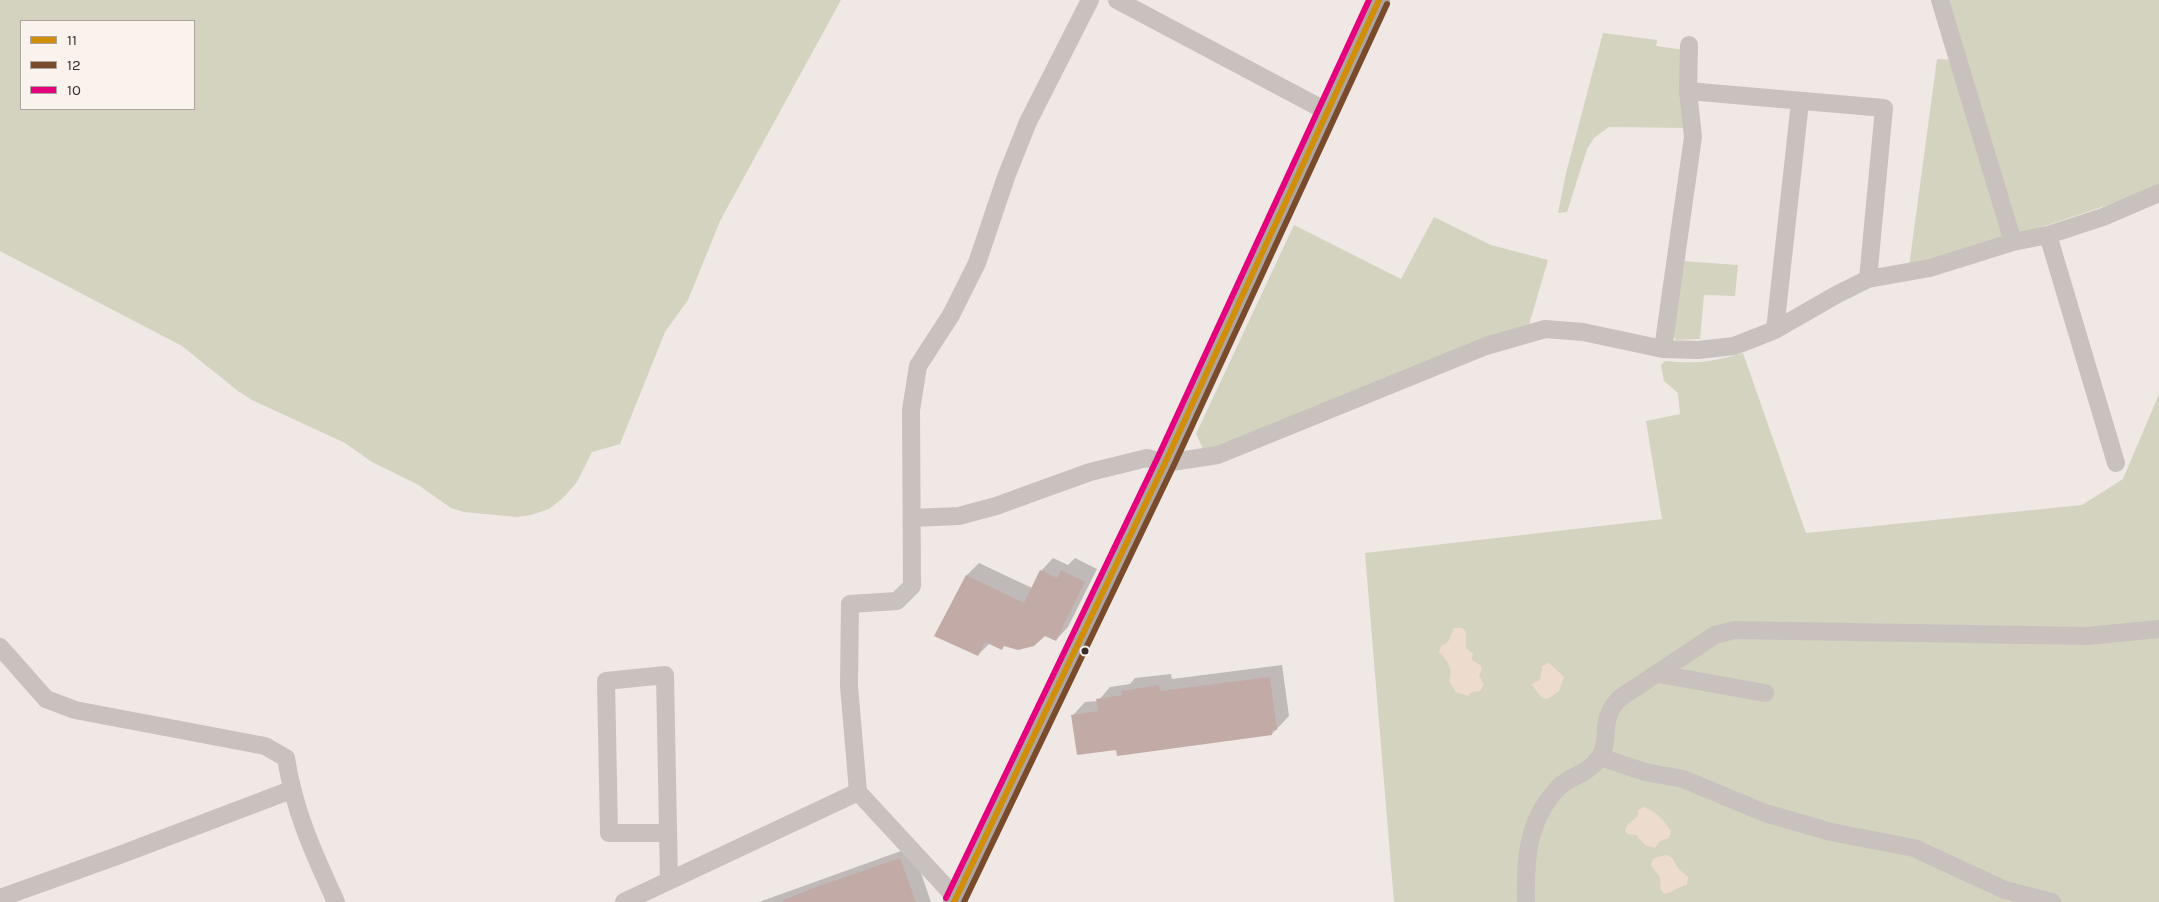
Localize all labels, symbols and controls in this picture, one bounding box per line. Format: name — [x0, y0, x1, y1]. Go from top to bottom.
legend — [20, 20, 195, 110]
text: 11 — [67, 31, 77, 49]
text: 12 — [67, 56, 81, 74]
text: 10 — [67, 81, 81, 99]
unlabelled marker — [1080, 646, 1090, 656]

